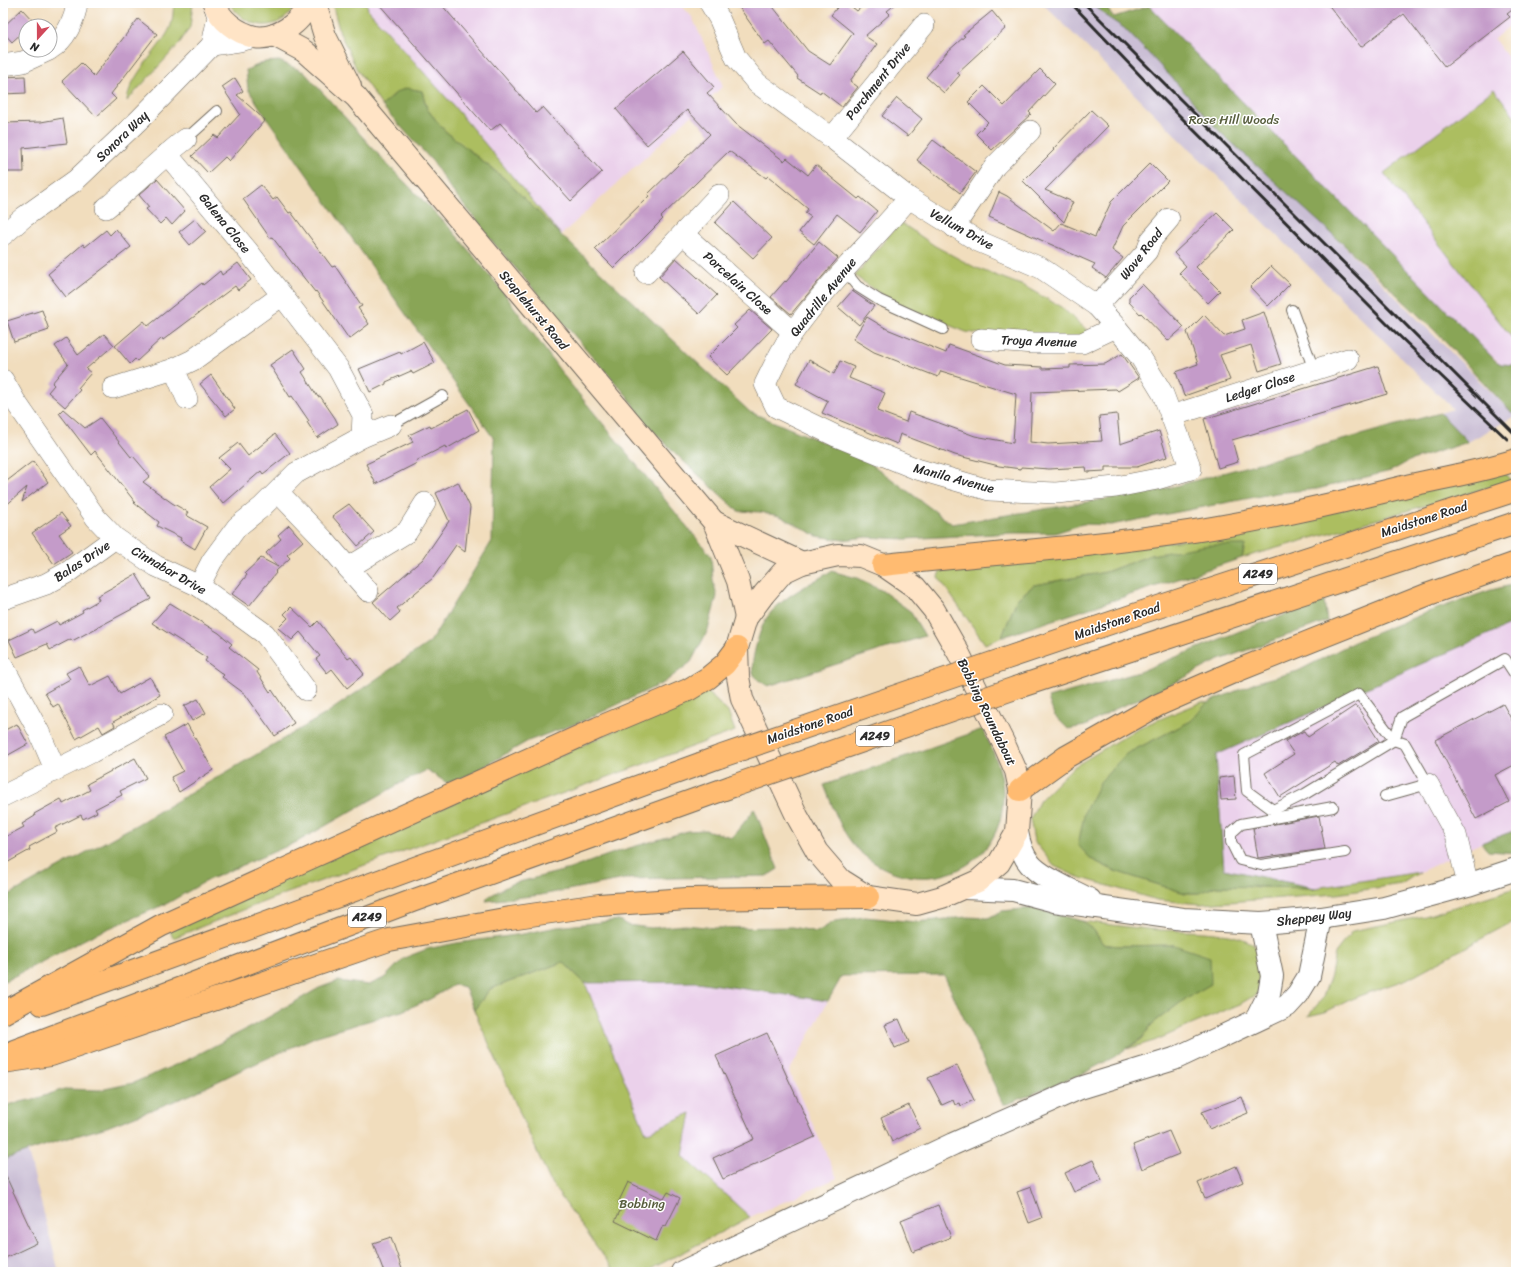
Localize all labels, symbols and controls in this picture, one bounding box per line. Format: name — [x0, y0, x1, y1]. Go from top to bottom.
north arrow — [18, 18, 58, 58]
text: N — [27, 36, 42, 57]
street label: Parchment Drive — [839, 37, 917, 125]
street label: Sonora Way — [90, 104, 154, 167]
park label: Rose Hill Woods — [1189, 108, 1279, 131]
street label: Galena Close — [193, 187, 257, 259]
street label: Vellum Drive — [926, 202, 999, 256]
street label: Wove Road — [1113, 222, 1169, 285]
street label: Porcelain Close — [698, 245, 778, 321]
street label: Quadrille Avenue — [784, 252, 863, 342]
street label: Staplehurst Road — [493, 265, 575, 356]
street label: Troya Avenue — [1001, 328, 1078, 354]
street label: Ledger Close — [1222, 365, 1298, 409]
street label: Manila Avenue — [911, 456, 997, 500]
street label: Maidstone Road — [1378, 494, 1472, 544]
street label: Balas Drive — [49, 534, 115, 588]
street label: Cinnabar Drive — [127, 539, 211, 601]
road number: A249 — [1239, 564, 1277, 584]
street label: Maidstone Road — [1071, 595, 1164, 647]
street label: Bobbing Roundabout — [951, 654, 1023, 770]
street label: Maidstone Road — [764, 699, 857, 751]
road number: A249 — [856, 726, 894, 746]
street label: Sheppey Way — [1275, 901, 1353, 933]
road number: A249 — [348, 907, 386, 927]
park label: Bobbing — [619, 1192, 665, 1215]

